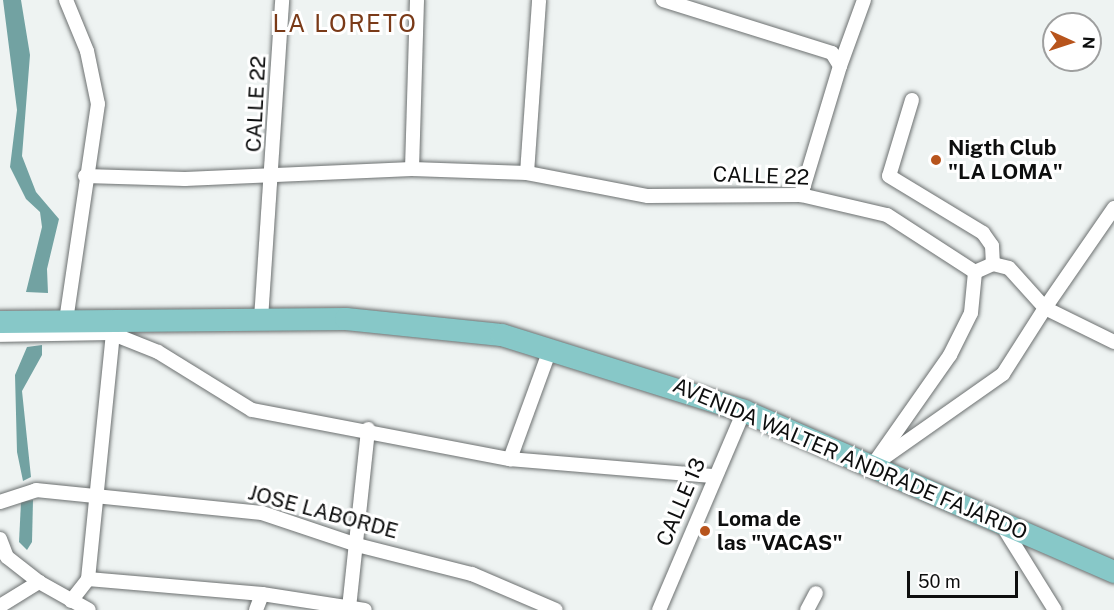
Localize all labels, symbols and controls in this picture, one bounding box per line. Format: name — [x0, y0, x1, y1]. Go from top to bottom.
district label: LA LORETO — [273, 10, 417, 38]
north arrow — [1042, 12, 1102, 72]
text: N — [1079, 36, 1098, 50]
street label: CALLE 22 — [241, 55, 271, 153]
place label: Nigth Club "LA LOMA" — [948, 135, 1063, 185]
marker: Nigth Club "LA LOMA" — [929, 153, 943, 167]
street label: CALLE 22 — [712, 162, 810, 190]
street label: AVENIDA WALTER ANDRADE FAJARDO — [669, 373, 1031, 545]
street label: CALLE 13 — [651, 454, 711, 550]
street label: JOSE LABORDE — [245, 480, 401, 544]
place label: Loma de las "VACAS" — [717, 506, 843, 556]
marker: Loma de las "VACAS" — [698, 524, 712, 538]
scale bar — [910, 559, 1021, 597]
text: 50 m — [918, 571, 961, 592]

